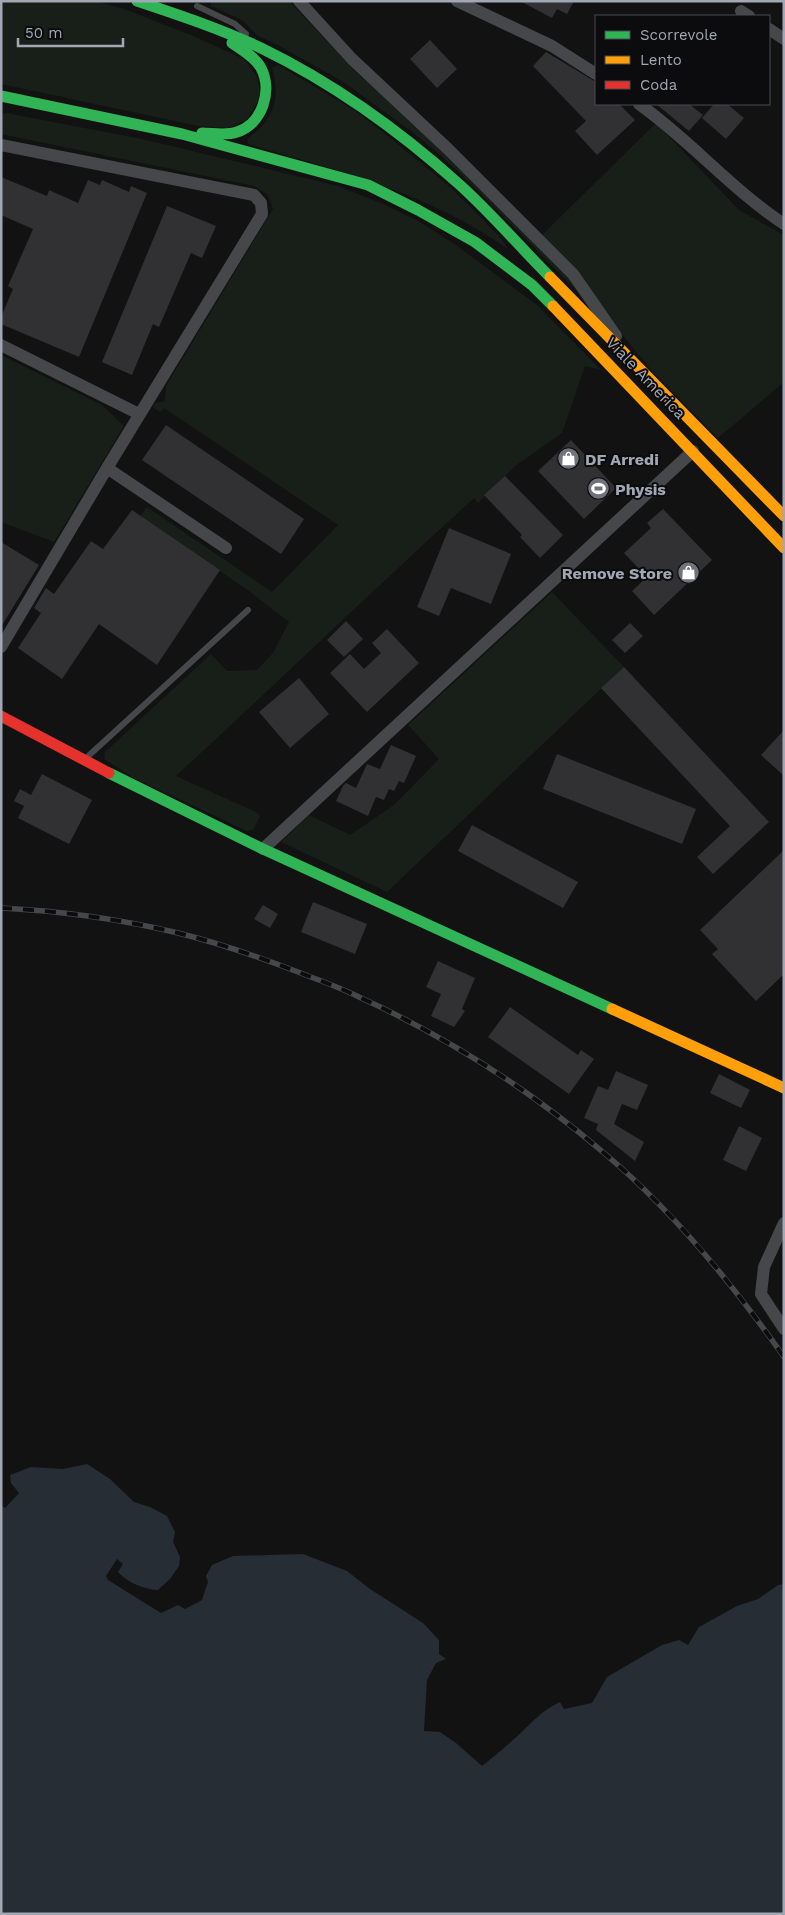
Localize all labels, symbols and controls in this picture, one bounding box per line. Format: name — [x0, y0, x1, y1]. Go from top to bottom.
scale bar — [18, 15, 122, 47]
legend — [595, 15, 770, 105]
text: 50 m — [25, 24, 62, 42]
text: Scorrevole — [640, 26, 718, 44]
text: Lento — [640, 51, 682, 69]
text: Coda — [640, 76, 678, 94]
street label: Viale America — [602, 333, 690, 423]
shop icon: DF Arredi — [557, 447, 581, 471]
place label: DF Arredi — [585, 450, 659, 469]
sports icon: Physis — [587, 477, 611, 501]
place label: Physis — [615, 480, 666, 499]
shop icon: Remove Store — [676, 561, 700, 585]
place label: Remove Store — [562, 564, 672, 583]

